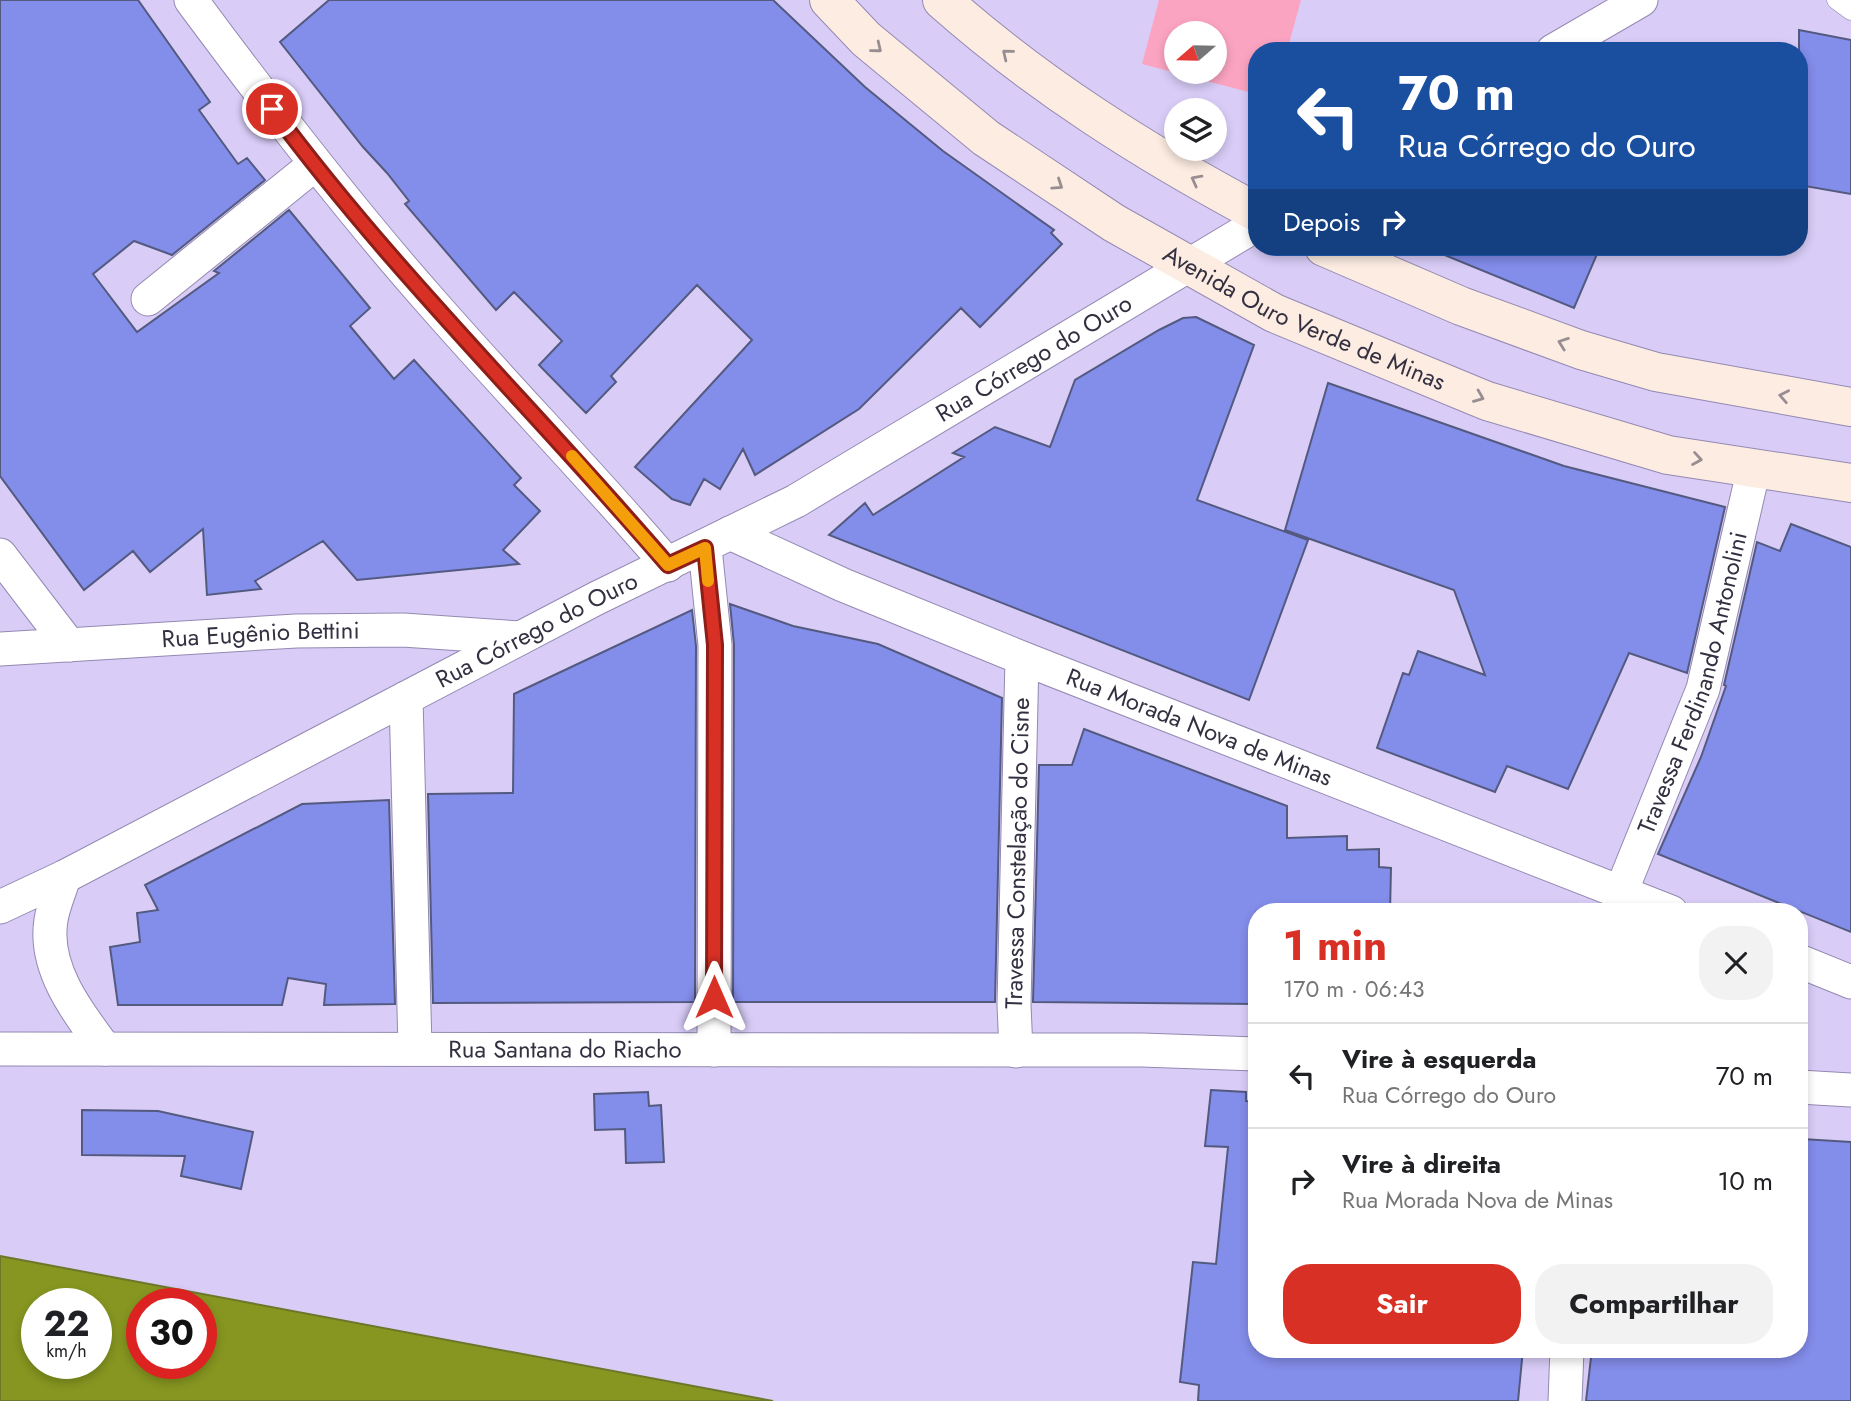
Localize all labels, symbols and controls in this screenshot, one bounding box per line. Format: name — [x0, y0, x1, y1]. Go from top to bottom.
north arrow — [1164, 21, 1227, 84]
map controls — [1164, 21, 1227, 161]
one-way arrow — [869, 40, 882, 52]
one-way arrow — [1002, 50, 1015, 62]
text: 70 m — [1398, 58, 1515, 128]
icon: left — [1283, 70, 1374, 161]
pin — [242, 79, 302, 139]
icon: arrive — [253, 90, 291, 128]
button: layers — [1164, 98, 1227, 161]
text: Rua Córrego do Ouro — [1398, 123, 1696, 169]
one-way arrow — [1191, 175, 1203, 188]
one-way arrow — [1050, 177, 1063, 190]
text: Depois — [1283, 203, 1360, 241]
icon: right — [1374, 203, 1412, 241]
street label: Avenida Ouro Verde de Minas — [1157, 236, 1451, 399]
street label: Rua Córrego do Ouro — [929, 285, 1138, 430]
one-way arrow — [1557, 337, 1569, 351]
one-way arrow — [1472, 389, 1484, 403]
one-way arrow — [1778, 389, 1790, 404]
one-way arrow — [1692, 452, 1703, 467]
street label: Travessa Ferdinando Antonolini — [1628, 528, 1756, 839]
street label: Rua Córrego do Ouro — [429, 563, 643, 697]
street label: Rua Eugênio Bettini — [160, 612, 360, 656]
street label: Rua Morada Nova de Minas — [1061, 659, 1338, 795]
street label: Travessa Constelação do Cisne — [996, 697, 1038, 1009]
text: 1 min — [1283, 915, 1387, 976]
button: close — [1699, 926, 1773, 1000]
position arrow — [677, 960, 751, 1034]
text: 170 m · 06:43 — [1283, 972, 1425, 1006]
street label: Rua Santana do Riacho — [448, 1031, 682, 1067]
text: Vire à esquerda — [1342, 1040, 1537, 1078]
icon: left — [1283, 1057, 1321, 1095]
text: 70 m — [1716, 1057, 1773, 1095]
text: Rua Córrego do Ouro — [1342, 1078, 1556, 1112]
text: Vire à direita — [1342, 1145, 1501, 1183]
icon: right — [1283, 1162, 1321, 1200]
text: 10 m — [1718, 1162, 1773, 1200]
text: Rua Morada Nova de Minas — [1342, 1183, 1613, 1217]
button: Sair — [1283, 1264, 1521, 1344]
button: Compartilhar — [1535, 1264, 1773, 1344]
speed limit sign: 30 — [126, 1288, 217, 1379]
text: 22 — [44, 1299, 89, 1349]
text: km/h — [46, 1338, 87, 1364]

